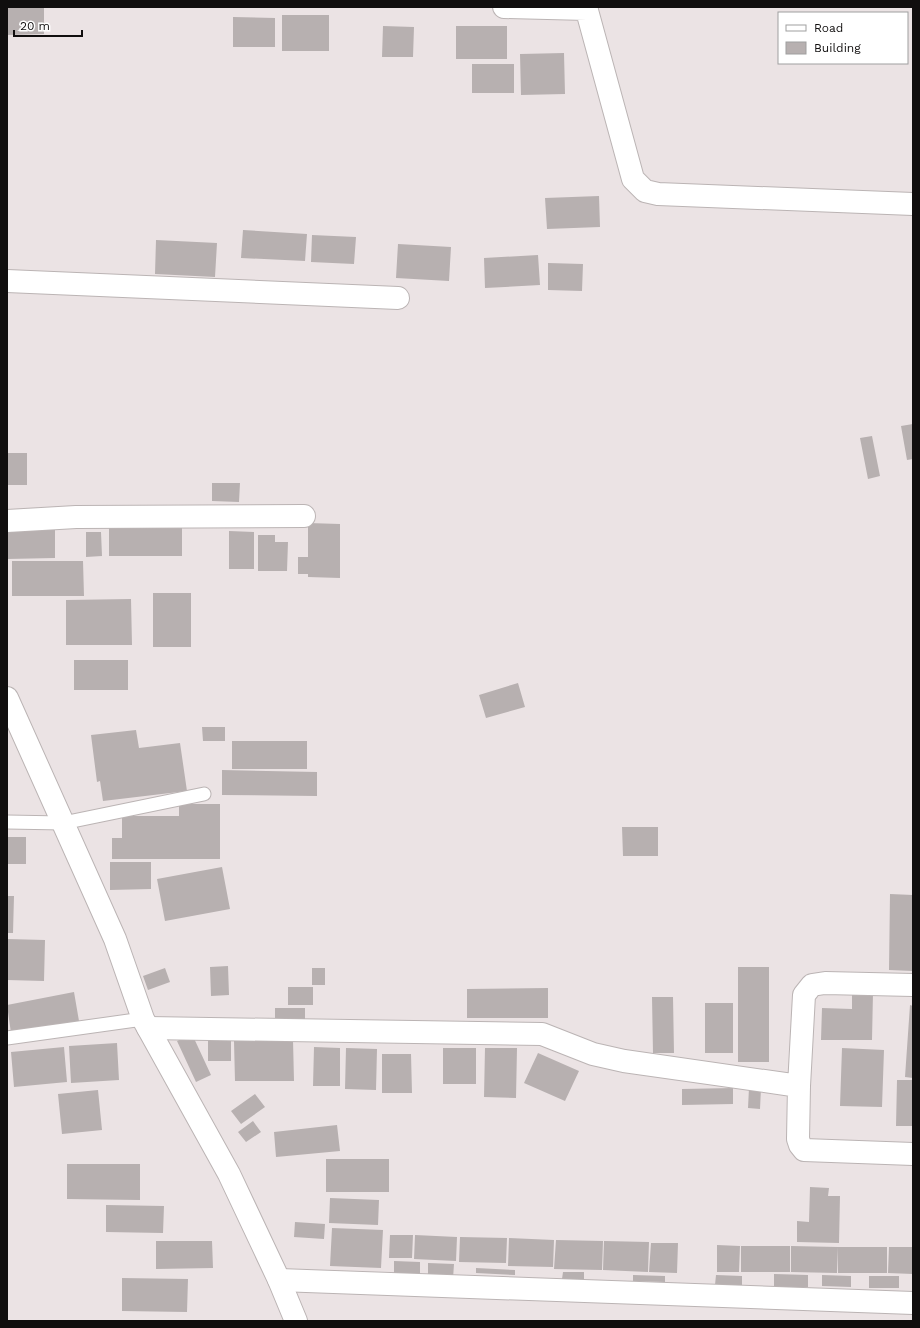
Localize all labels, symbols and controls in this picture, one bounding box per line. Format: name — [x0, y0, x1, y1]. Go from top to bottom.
scale bar — [14, 12, 82, 38]
legend — [778, 12, 908, 64]
text: 20 m — [20, 19, 50, 33]
text: Road — [814, 21, 843, 35]
text: Building — [814, 41, 861, 55]

